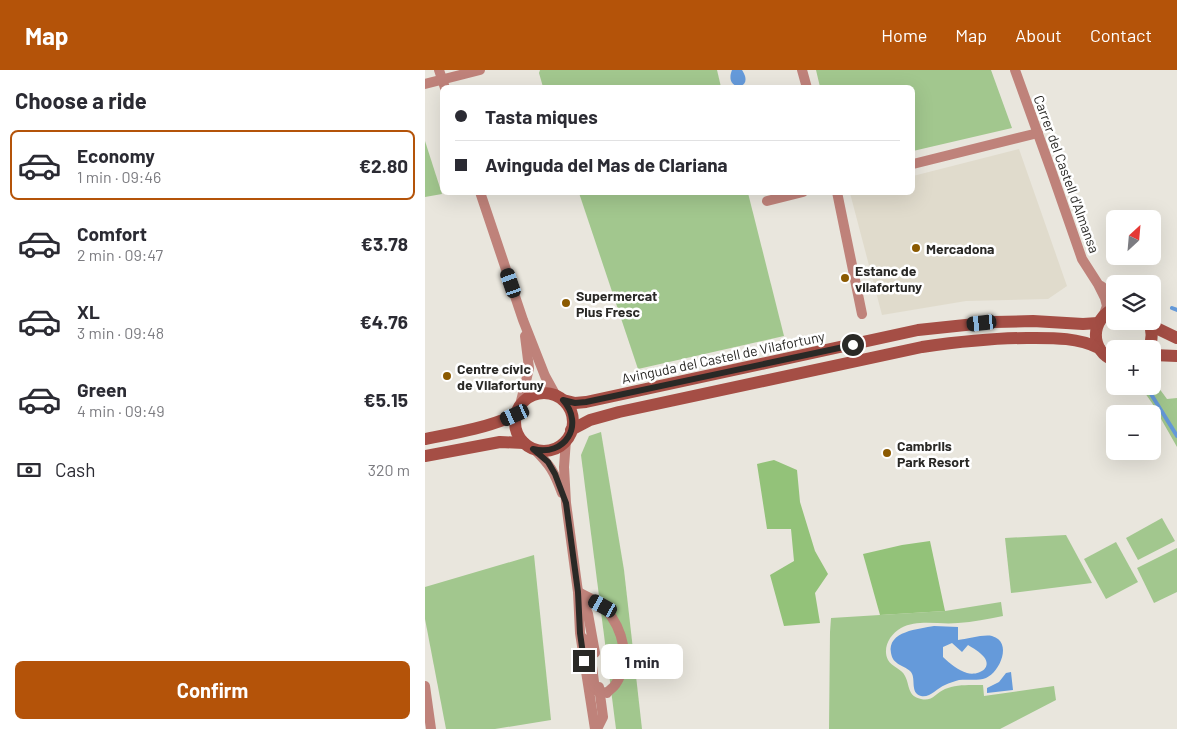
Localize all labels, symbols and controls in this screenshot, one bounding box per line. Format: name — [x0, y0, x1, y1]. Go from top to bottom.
text: Map — [25, 21, 68, 50]
text: Home — [881, 24, 927, 46]
text: Map — [955, 24, 987, 46]
text: About — [1015, 24, 1062, 46]
text: Contact — [1090, 24, 1152, 46]
text: Choose a ride — [15, 87, 147, 113]
street label: Carrer del Castell d'Almansa — [1031, 93, 1103, 255]
text: Tasta miques — [485, 105, 598, 128]
icon: car — [17, 143, 62, 188]
text: Economy — [77, 144, 155, 167]
text: Avinguda del Mas de Clariana — [485, 153, 728, 176]
text: €2.80 — [359, 154, 408, 177]
text: 1 min · 09:46 — [77, 167, 161, 186]
north arrow — [1106, 210, 1161, 265]
map controls — [1106, 210, 1161, 460]
icon: car — [17, 221, 62, 266]
text: Comfort — [77, 222, 147, 245]
text: €3.78 — [361, 232, 408, 255]
place label: Mercadona — [926, 240, 995, 257]
marker: Mercadona — [910, 242, 922, 254]
text: 2 min · 09:47 — [77, 245, 163, 264]
place label: Estanc de vilafortuny — [855, 262, 922, 295]
car — [499, 266, 522, 300]
marker: Estanc de vilafortuny — [839, 272, 851, 284]
button: layers — [1106, 275, 1161, 330]
place label: Supermercat Plus Fresc — [576, 287, 657, 320]
marker: Supermercat Plus Fresc — [560, 297, 572, 309]
icon: car — [17, 299, 62, 344]
text: XL — [77, 300, 100, 323]
text: €4.76 — [360, 310, 408, 333]
car — [966, 314, 997, 332]
text: 3 min · 09:48 — [77, 323, 164, 342]
street label: Avinguda del Castell de Vilafortuny — [620, 327, 827, 387]
route start — [842, 334, 864, 356]
button: + — [1106, 340, 1161, 395]
place label: Centre cívic de Vilafortuny — [457, 360, 544, 393]
marker: Centre cívic de Vilafortuny — [441, 370, 453, 382]
icon: car — [17, 377, 62, 422]
text: Green — [77, 378, 127, 401]
text: €5.15 — [364, 388, 408, 411]
text: 4 min · 09:49 — [77, 401, 165, 420]
car — [498, 402, 531, 428]
button: − — [1106, 405, 1161, 460]
place label: Cambrils Park Resort — [897, 437, 970, 470]
marker: Cambrils Park Resort — [881, 447, 893, 459]
icon: cash — [15, 456, 43, 484]
text: Cash — [55, 458, 96, 481]
text: 320 m — [368, 460, 410, 479]
car — [586, 592, 619, 620]
callout: 1 min — [601, 644, 684, 678]
route end — [573, 650, 595, 672]
text: 1 min — [624, 652, 660, 671]
button: Confirm — [15, 661, 410, 719]

